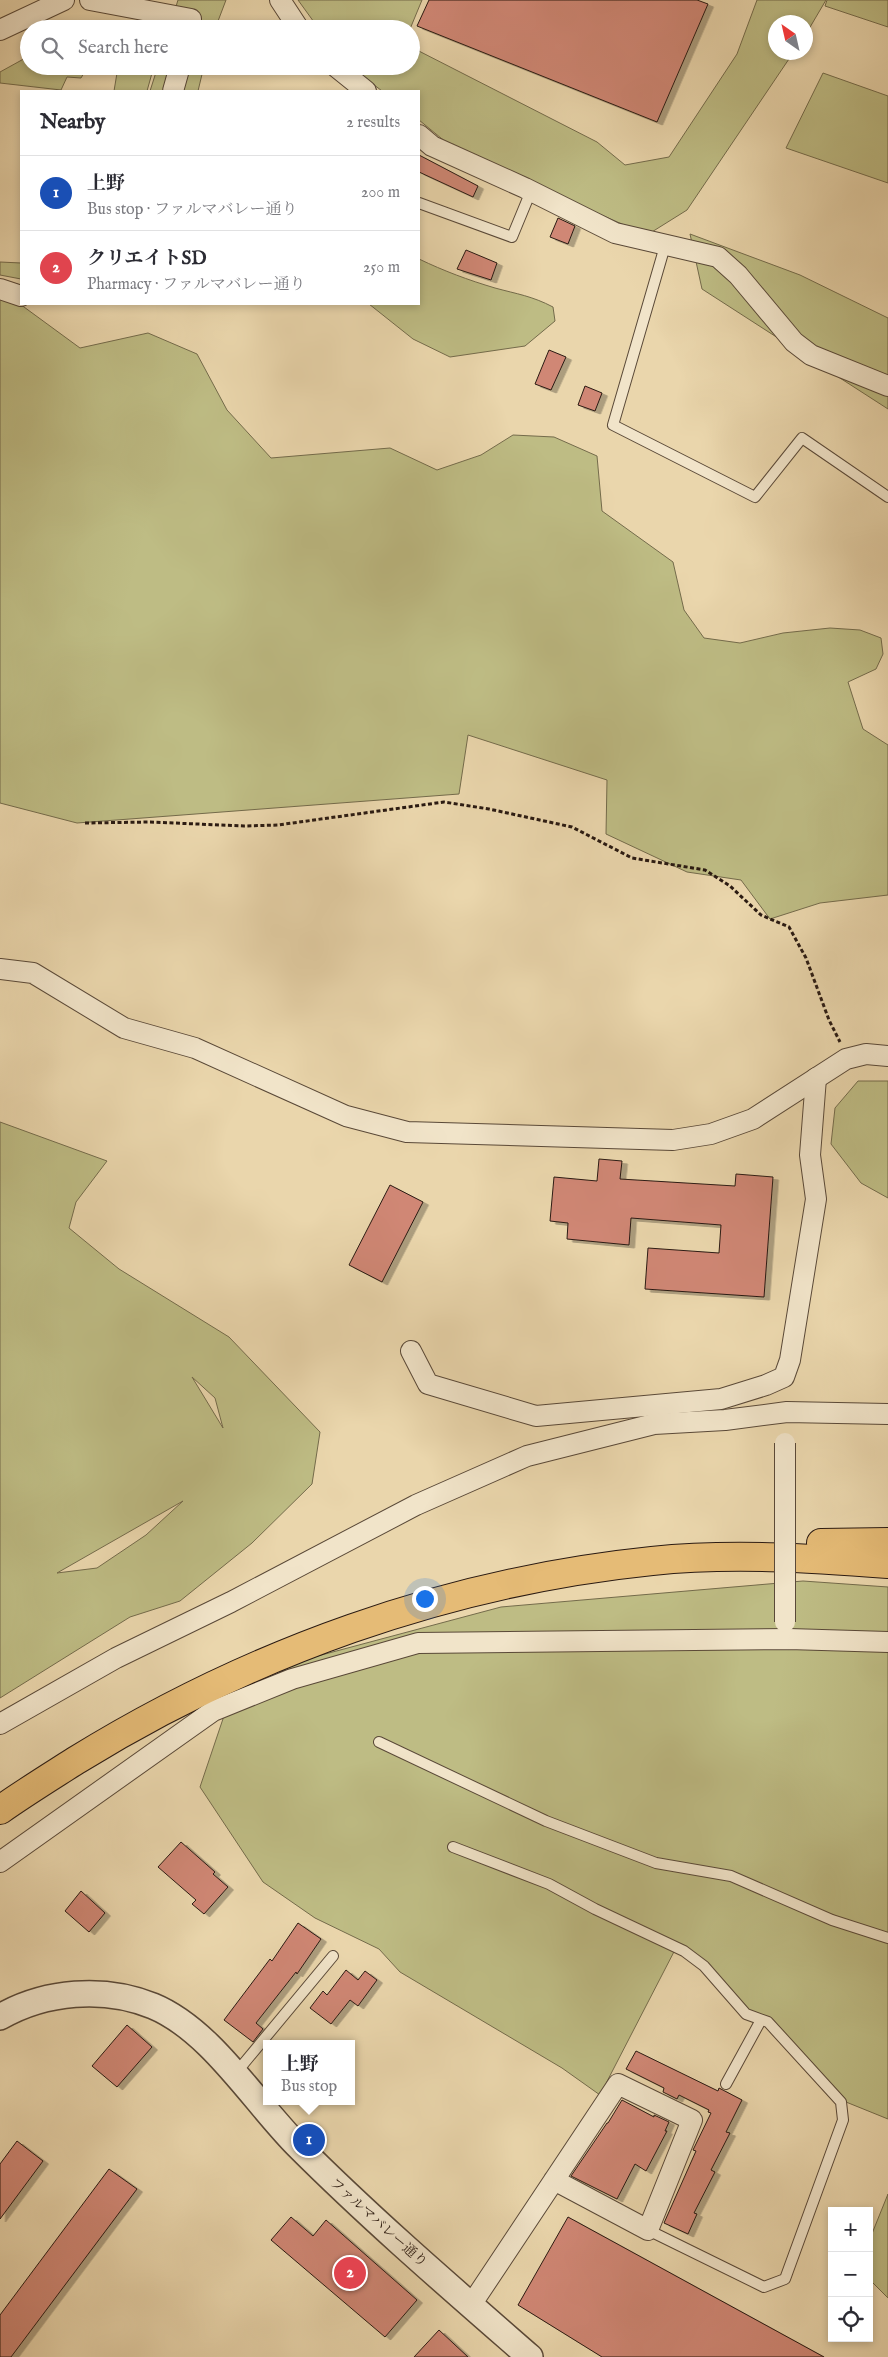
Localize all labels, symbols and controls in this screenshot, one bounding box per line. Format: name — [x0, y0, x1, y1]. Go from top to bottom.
north arrow — [768, 15, 813, 60]
search box — [20, 20, 420, 75]
icon: search — [38, 34, 66, 62]
text: Search here — [78, 36, 169, 60]
text: Nearby — [40, 109, 105, 136]
text: 2 results — [346, 113, 400, 133]
text: 上野 — [87, 172, 125, 196]
text: 1 — [53, 183, 59, 203]
text: 200 m — [361, 183, 400, 203]
text: Bus stop · ファルマバレー通り — [87, 200, 297, 220]
text: クリエイトSD — [87, 247, 207, 271]
text: 2 — [52, 258, 60, 278]
text: 250 m — [363, 258, 400, 278]
text: Pharmacy · ファルマバレー通り — [87, 275, 306, 295]
your location — [412, 1586, 438, 1612]
popup — [263, 2040, 355, 2105]
text: 上野 — [281, 2053, 319, 2077]
text: Bus stop — [281, 2077, 337, 2097]
pin: 1 — [293, 2121, 325, 2159]
street label: ファルマバレー通り — [326, 2174, 431, 2271]
map controls — [828, 2207, 873, 2342]
button: + — [828, 2207, 873, 2252]
button: − — [828, 2252, 873, 2297]
pin: 2 — [334, 2254, 366, 2292]
button: locate — [828, 2297, 873, 2342]

